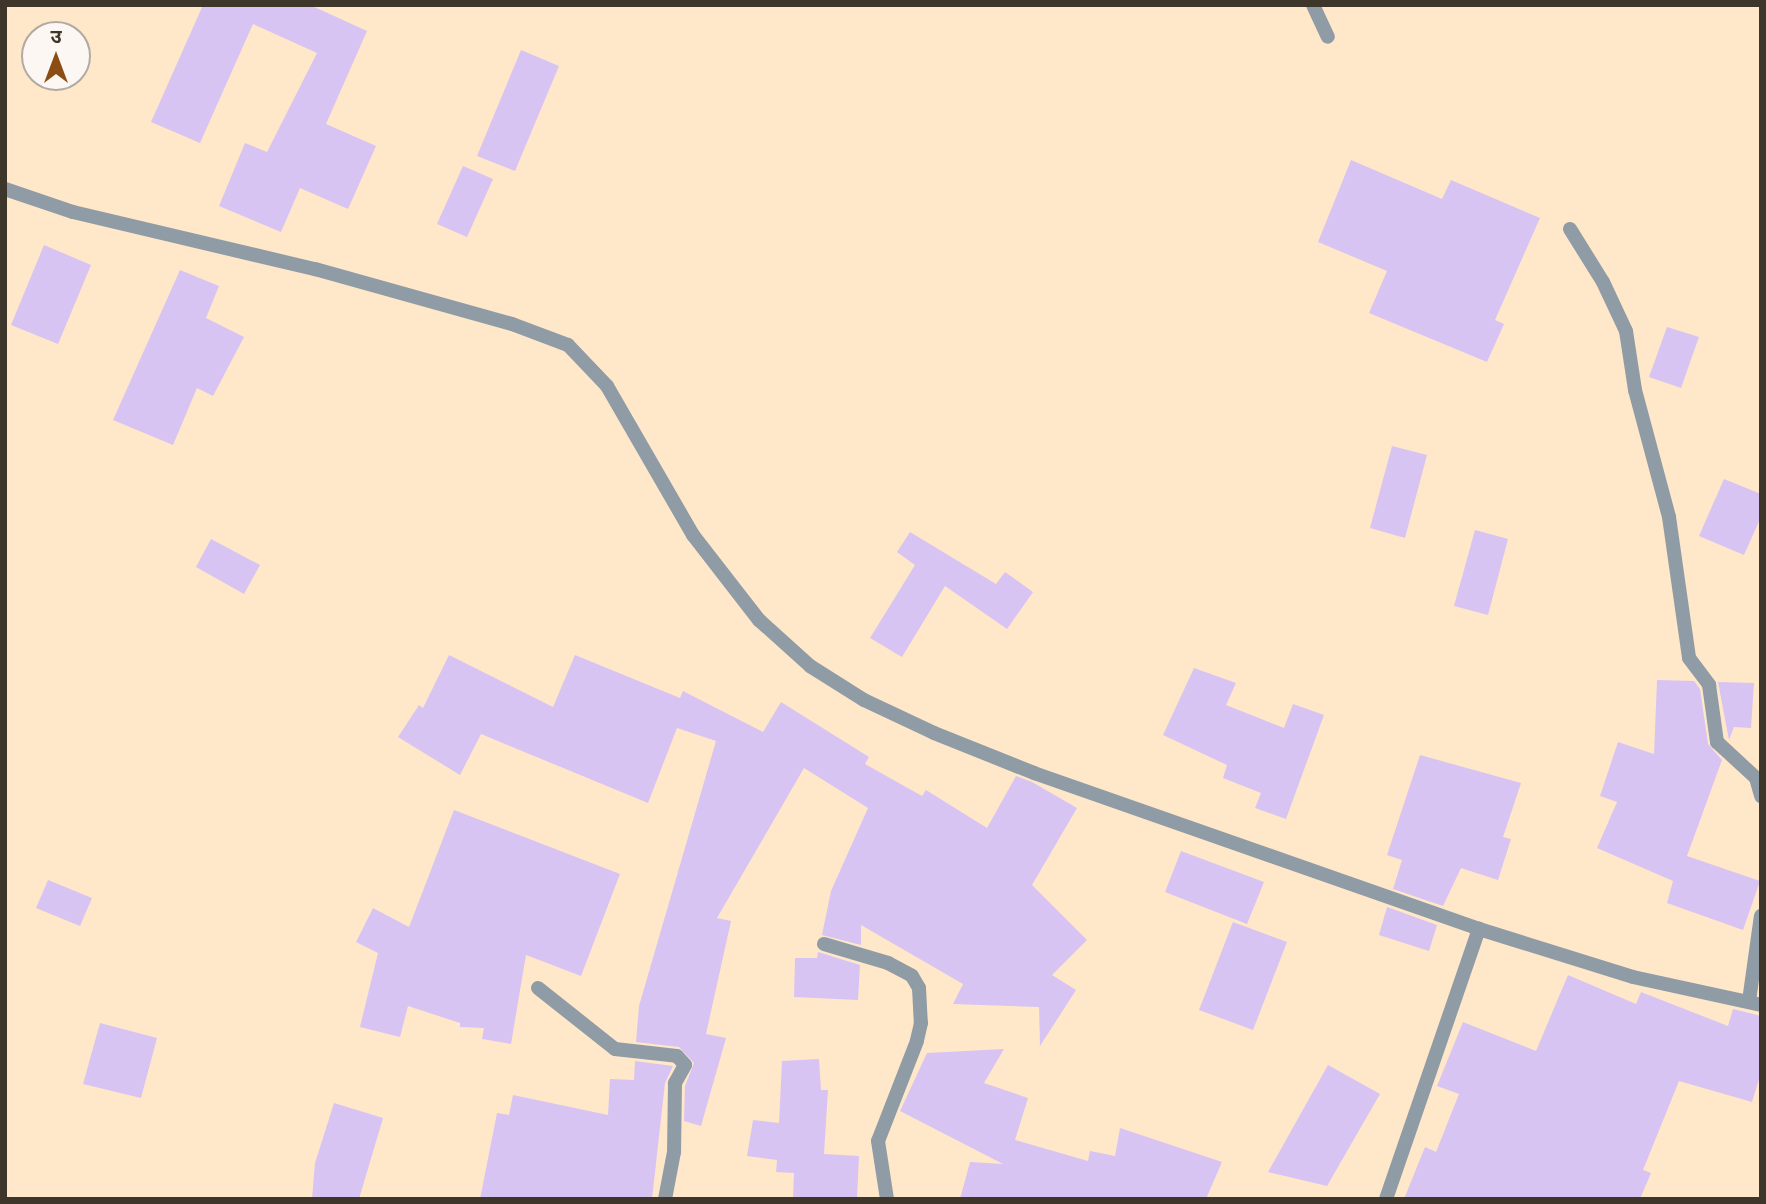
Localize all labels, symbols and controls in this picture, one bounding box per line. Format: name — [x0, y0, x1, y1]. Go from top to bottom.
north arrow — [21, 21, 91, 91]
text: उ — [50, 26, 62, 47]

